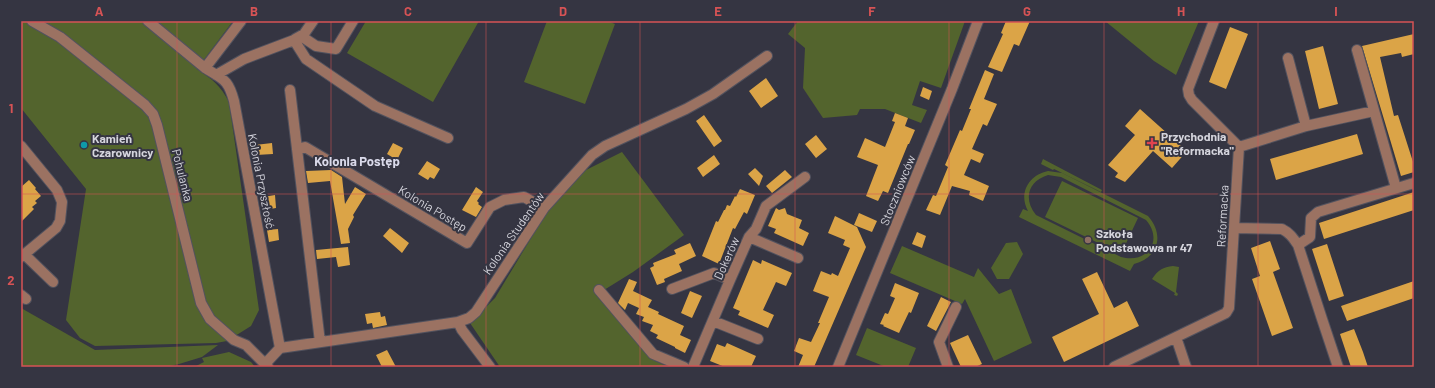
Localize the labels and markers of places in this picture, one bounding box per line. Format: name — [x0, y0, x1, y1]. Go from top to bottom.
place label: Przychodnia "Reformacka" — [1161, 129, 1235, 157]
place label: Kamień Czarownicy — [92, 131, 153, 159]
marker: Przychodnia "Reformacka" — [1146, 137, 1158, 149]
marker: Kamień Czarownicy — [79, 140, 89, 150]
place label: Szkoła Podstawowa nr 47 — [1096, 226, 1192, 254]
marker: Szkoła Podstawowa nr 47 — [1083, 235, 1093, 245]

